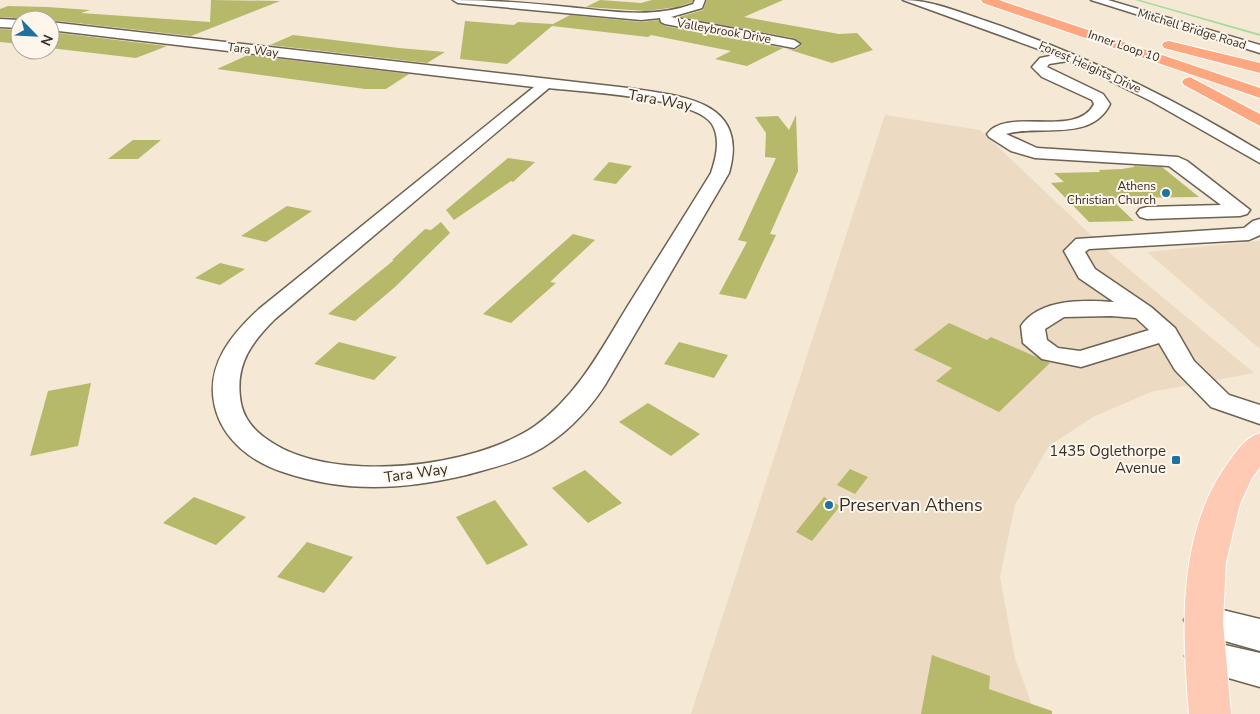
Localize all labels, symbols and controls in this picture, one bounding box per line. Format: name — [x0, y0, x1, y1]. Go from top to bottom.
street label: Mitchell Bridge Road — [1136, 5, 1248, 53]
north arrow — [10, 10, 60, 60]
street label: Valleybrook Drive — [675, 15, 772, 47]
street label: Inner Loop 10 — [1086, 26, 1162, 66]
text: N — [36, 31, 57, 49]
street label: Forest Heights Drive — [1036, 37, 1144, 97]
street label: Tara Way — [227, 39, 280, 61]
street label: Tara Way — [627, 85, 694, 115]
place label: Athens Christian Church — [1067, 178, 1156, 208]
marker: Athens Christian Church — [1160, 187, 1172, 199]
place label: 1435 Oglethorpe Avenue — [1049, 441, 1166, 478]
marker: 1435 Oglethorpe Avenue — [1170, 454, 1182, 466]
street label: Tara Way — [383, 459, 449, 487]
place label: Preservan Athens — [839, 493, 983, 517]
marker: Preservan Athens — [823, 499, 835, 511]

